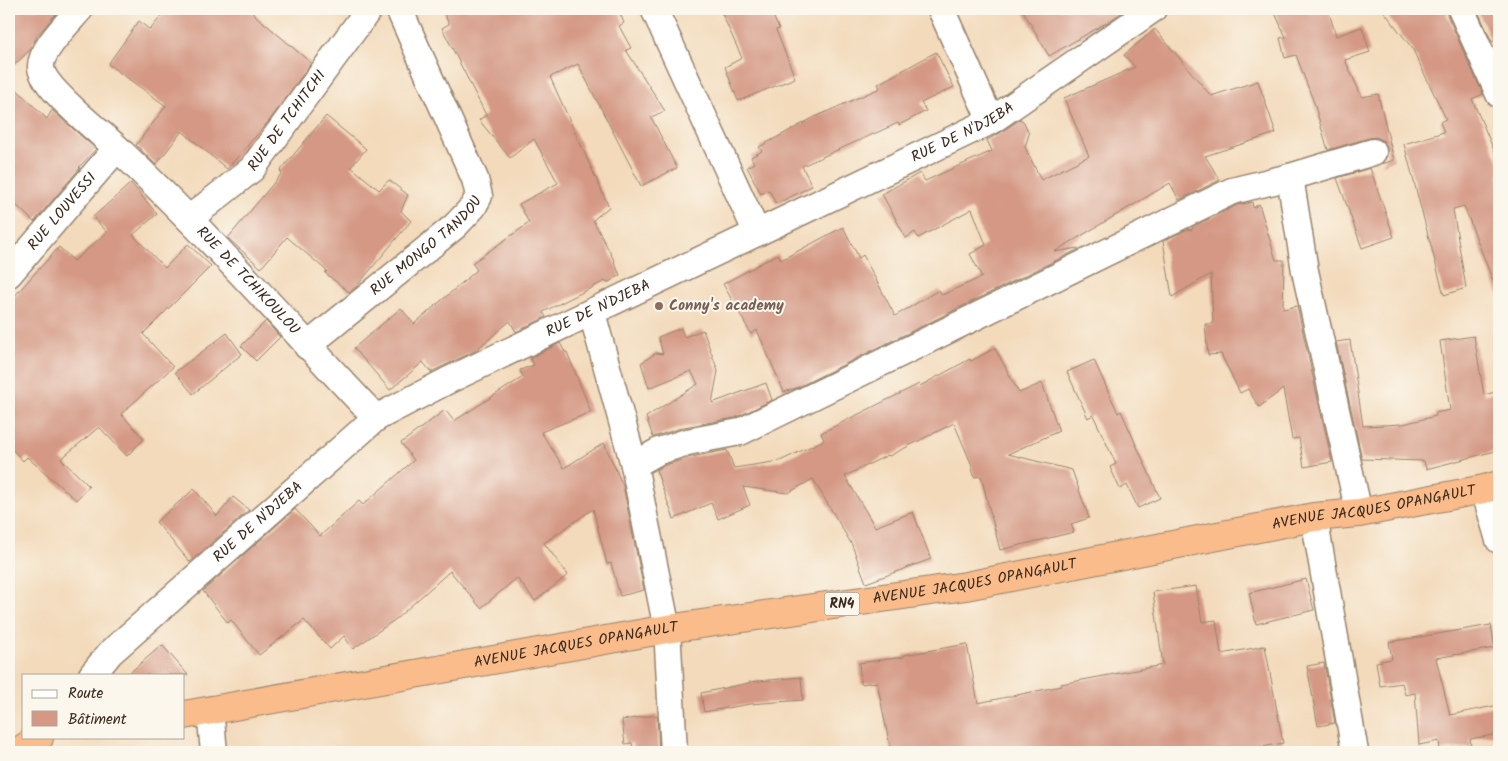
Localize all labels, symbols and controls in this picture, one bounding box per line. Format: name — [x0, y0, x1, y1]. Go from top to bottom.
street label: RUE DE TCHITCHI — [242, 65, 333, 177]
street label: RUE DE N'DJEBA — [907, 96, 1020, 169]
street label: RUE LOUVESSI — [22, 167, 103, 256]
street label: RUE MONGO TANDOU — [365, 192, 489, 302]
street label: RUE DE TCHIKOULOU — [190, 221, 305, 341]
street label: RUE DE N'DJEBA — [542, 273, 655, 344]
place label: Conny's academy — [669, 294, 784, 318]
marker: Conny's academy — [653, 300, 665, 312]
street label: RUE DE N'DJEBA — [208, 476, 309, 569]
street label: AVENUE JACQUES OPANGAULT — [1270, 478, 1480, 537]
street label: AVENUE JACQUES OPANGAULT — [871, 552, 1081, 611]
road number: RN4 — [824, 592, 860, 616]
street label: AVENUE JACQUES OPANGAULT — [472, 615, 681, 675]
legend — [22, 674, 185, 738]
text: Route — [68, 682, 104, 706]
text: Bâtiment — [68, 708, 127, 732]

